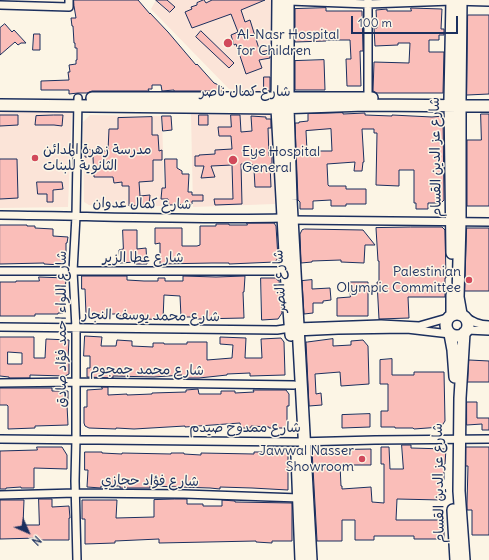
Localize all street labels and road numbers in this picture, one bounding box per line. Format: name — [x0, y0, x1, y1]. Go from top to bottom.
street label: شارع كمال ناصر — [199, 84, 291, 100]
street label: شارع عز الدين القسام — [427, 97, 445, 217]
street label: شارع كمال عدوان — [93, 195, 191, 213]
street label: شارع النصر — [270, 249, 290, 313]
street label: شارع عطا الزير — [102, 250, 184, 266]
street label: شارع اللواء احمد فؤاد صادق — [54, 251, 70, 407]
street label: شارع محمد يوسف النجار — [82, 306, 220, 326]
street label: شارع محمد جمجوم — [90, 361, 204, 379]
street label: شارع ممدوح صيدم — [189, 420, 301, 436]
street label: شارع عز الدين القسام — [430, 423, 448, 543]
street label: شارع فؤاد حجازي — [101, 472, 199, 490]

